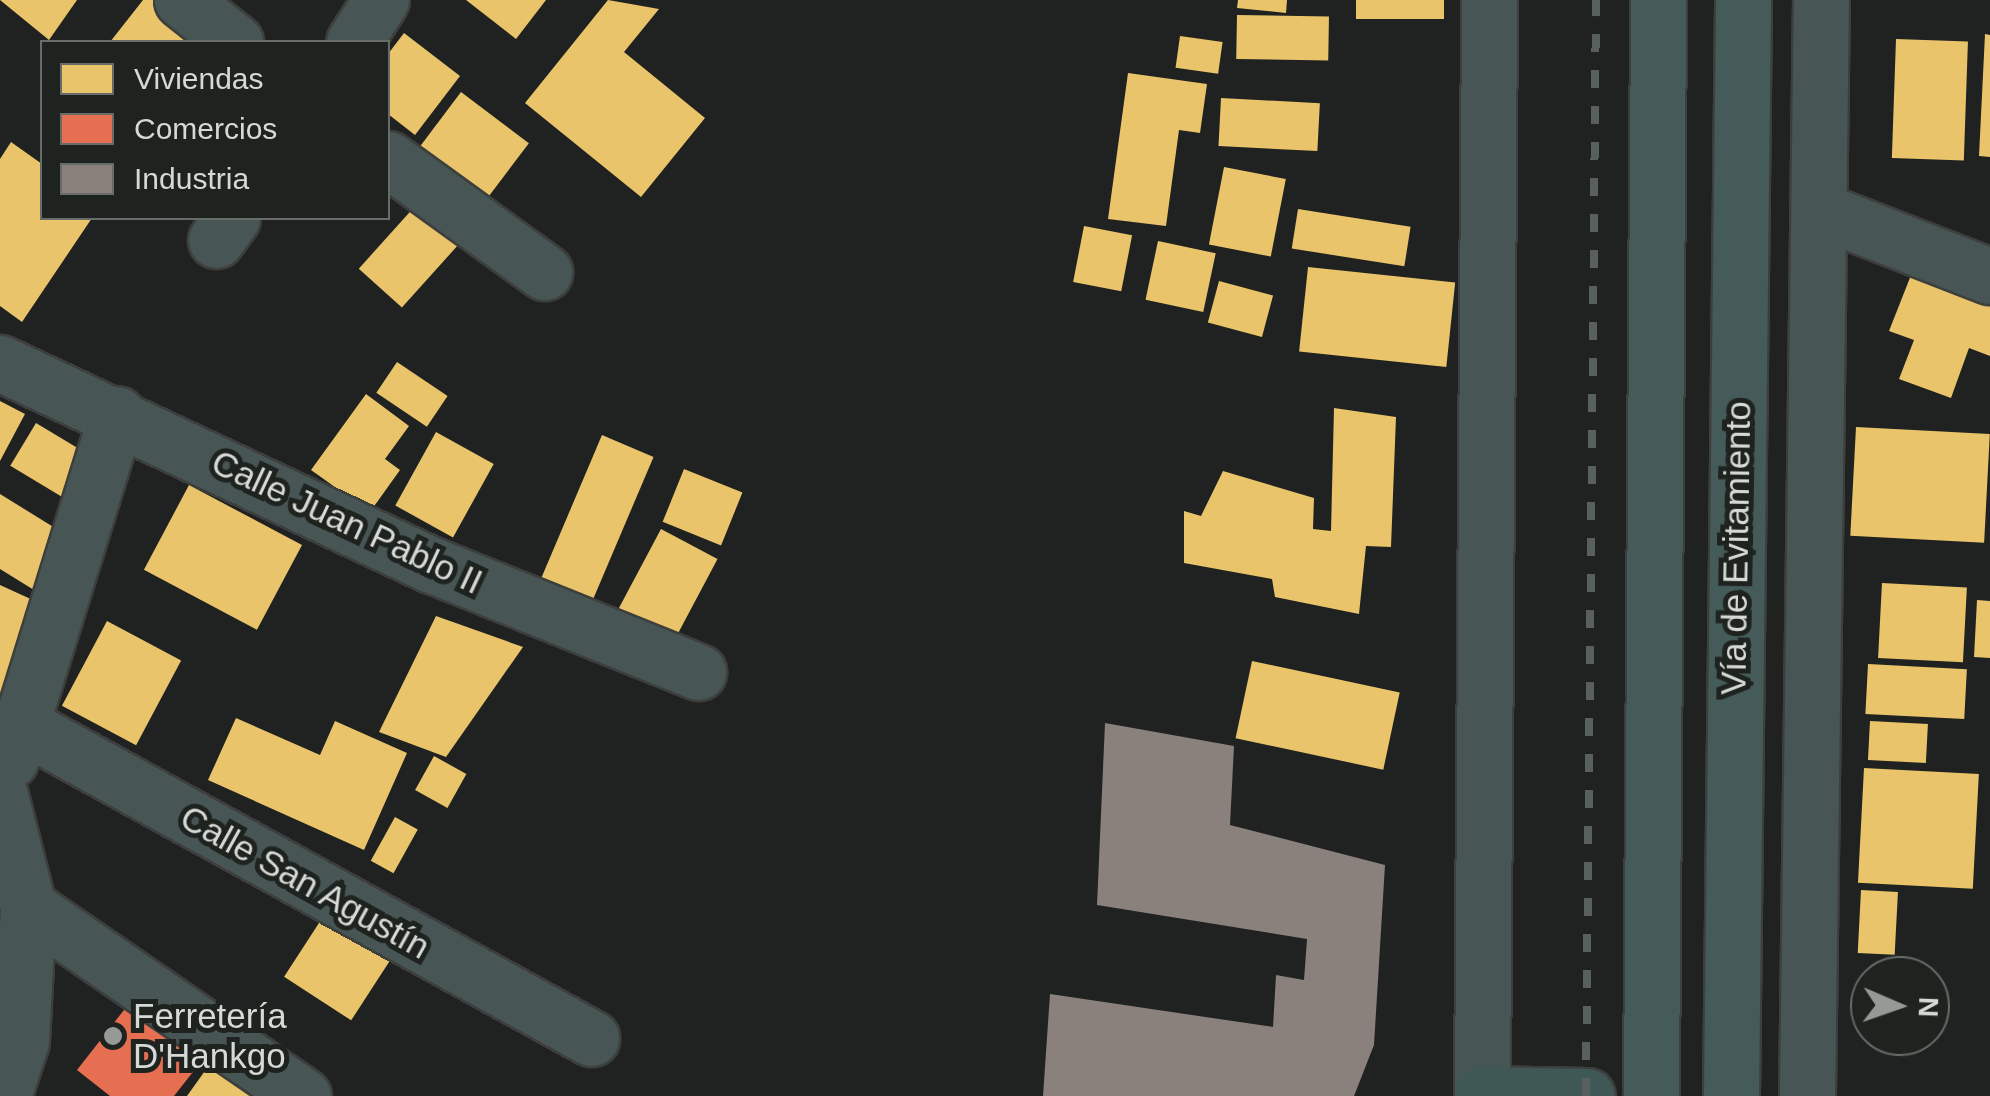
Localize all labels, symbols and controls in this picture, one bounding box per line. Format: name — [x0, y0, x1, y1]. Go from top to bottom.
legend — [40, 40, 390, 220]
text: Viviendas — [134, 62, 264, 95]
text: Comercios — [134, 112, 277, 145]
text: Industria — [134, 162, 249, 195]
street label: Vía de Evitamiento — [1712, 401, 1760, 695]
street label: Calle Juan Pablo II — [205, 441, 489, 603]
street label: Calle San Agustín — [172, 796, 438, 968]
north arrow — [1850, 956, 1950, 1056]
place label: Ferretería D'Hankgo — [133, 995, 287, 1077]
text: N — [1913, 996, 1944, 1018]
marker: Ferretería D'Hankgo — [102, 1025, 124, 1047]

